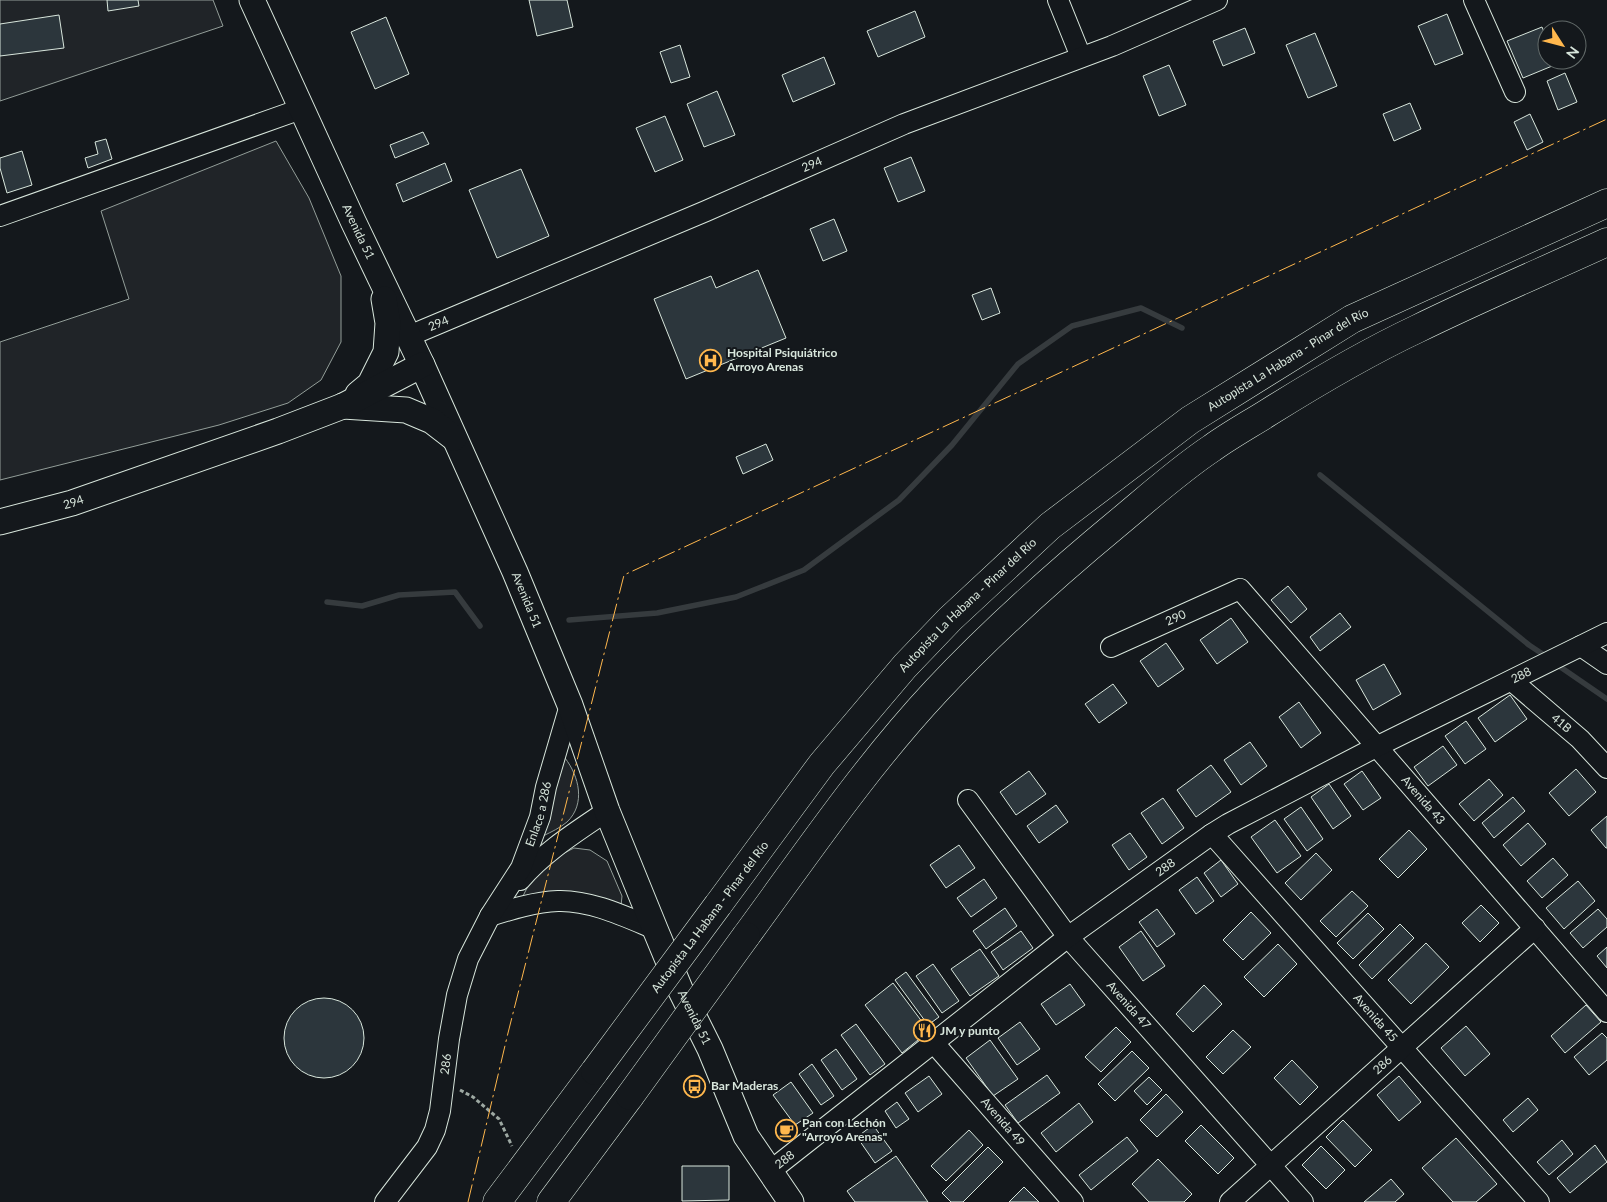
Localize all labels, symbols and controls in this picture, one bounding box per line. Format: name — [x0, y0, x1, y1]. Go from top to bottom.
north arrow — [1537, 20, 1587, 70]
text: N — [1563, 44, 1583, 62]
street label: 294 — [799, 153, 824, 175]
street label: Avenida 51 — [339, 202, 378, 262]
street label: Autopista La Habana - Pinar del Río — [1204, 304, 1371, 414]
street label: 294 — [426, 312, 451, 334]
place label: Hospital Psiquiátrico Arroyo Arenas — [726, 345, 837, 374]
hospital icon: Hospital Psiquiátrico Arroyo Arenas — [699, 348, 723, 372]
street label: 294 — [61, 491, 86, 512]
street label: Autopista La Habana - Pinar del Río — [895, 534, 1039, 675]
street label: Avenida 51 — [509, 570, 545, 630]
street label: 290 — [1163, 606, 1188, 629]
street label: 288 — [1508, 664, 1534, 686]
street label: 41B — [1549, 710, 1575, 736]
street label: Avenida 43 — [1398, 773, 1449, 827]
street label: Enlace a 286 — [522, 779, 554, 849]
street label: Autopista La Habana - Pinar del Río — [648, 838, 772, 995]
street label: 288 — [1152, 855, 1178, 879]
street label: Avenida 47 — [1104, 978, 1154, 1032]
street label: Avenida 51 — [675, 987, 715, 1047]
street label: Avenida 45 — [1350, 990, 1401, 1045]
restaurant icon: JM y punto — [912, 1019, 936, 1043]
place label: JM y punto — [940, 1023, 1000, 1038]
street label: 286 — [1369, 1052, 1395, 1077]
street label: 286 — [437, 1053, 454, 1075]
bus stop icon: Bar Maderas — [683, 1074, 707, 1098]
place label: Bar Maderas — [711, 1078, 778, 1093]
street label: Avenida 49 — [978, 1094, 1028, 1149]
place label: Pan con Lechón "Arroyo Arenas" — [802, 1115, 888, 1144]
cafe icon: Pan con Lechón "Arroyo Arenas" — [774, 1118, 798, 1142]
street label: 288 — [772, 1147, 797, 1172]

